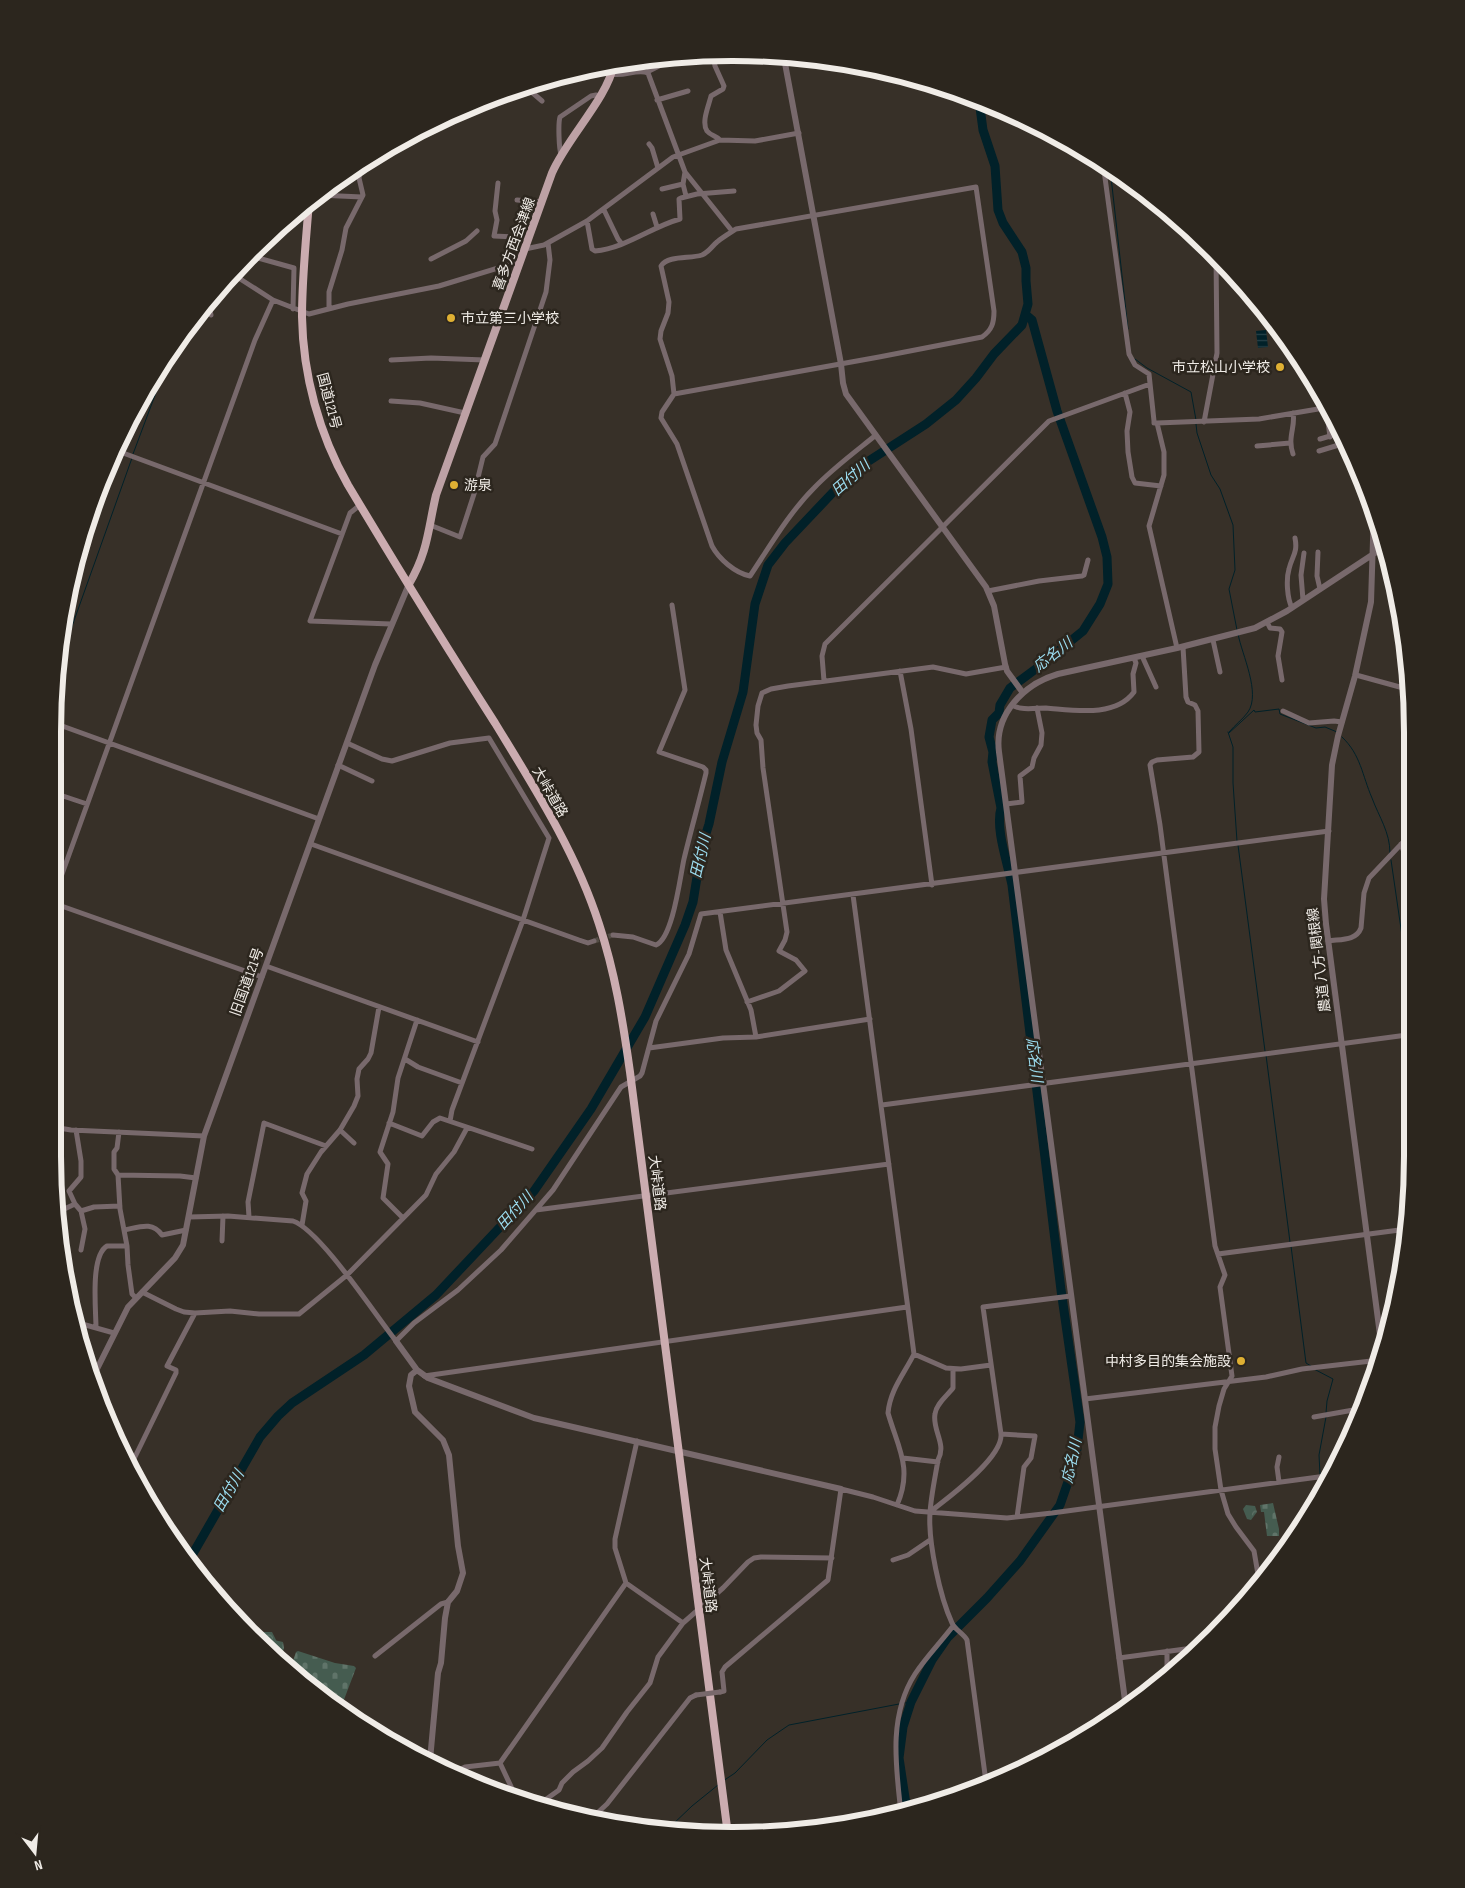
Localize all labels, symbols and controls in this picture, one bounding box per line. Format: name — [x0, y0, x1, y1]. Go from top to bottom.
street label: 喜多方西会津線 — [489, 195, 539, 293]
place label: 市立第三小学校 — [461, 310, 559, 327]
marker: 市立第三小学校 — [445, 312, 457, 324]
place label: 市立松山小学校 — [1172, 359, 1270, 376]
marker: 市立松山小学校 — [1274, 361, 1286, 373]
street label: 国道121号 — [313, 371, 345, 431]
water label: 田付川 — [828, 455, 876, 500]
place label: 游泉 — [464, 477, 492, 494]
marker: 游泉 — [448, 479, 460, 491]
water label: 応名川 — [1029, 632, 1078, 676]
street label: 大峠道路 — [529, 764, 571, 820]
water label: 田付川 — [687, 830, 716, 880]
street label: 農道 八方-関根線 — [1304, 907, 1334, 1013]
street label: 旧国道121号 — [227, 945, 267, 1019]
water label: 応名川 — [1022, 1037, 1046, 1085]
street label: 大峠道路 — [645, 1154, 669, 1212]
water label: 田付川 — [493, 1187, 539, 1234]
place label: 中村多目的集会施設 — [1105, 1353, 1231, 1370]
marker: 中村多目的集会施設 — [1235, 1355, 1247, 1367]
water label: 応名川 — [1058, 1435, 1086, 1485]
water label: 田付川 — [210, 1465, 249, 1515]
street label: 大峠道路 — [696, 1556, 720, 1614]
north arrow — [10, 1828, 60, 1878]
text: N — [33, 1856, 44, 1874]

